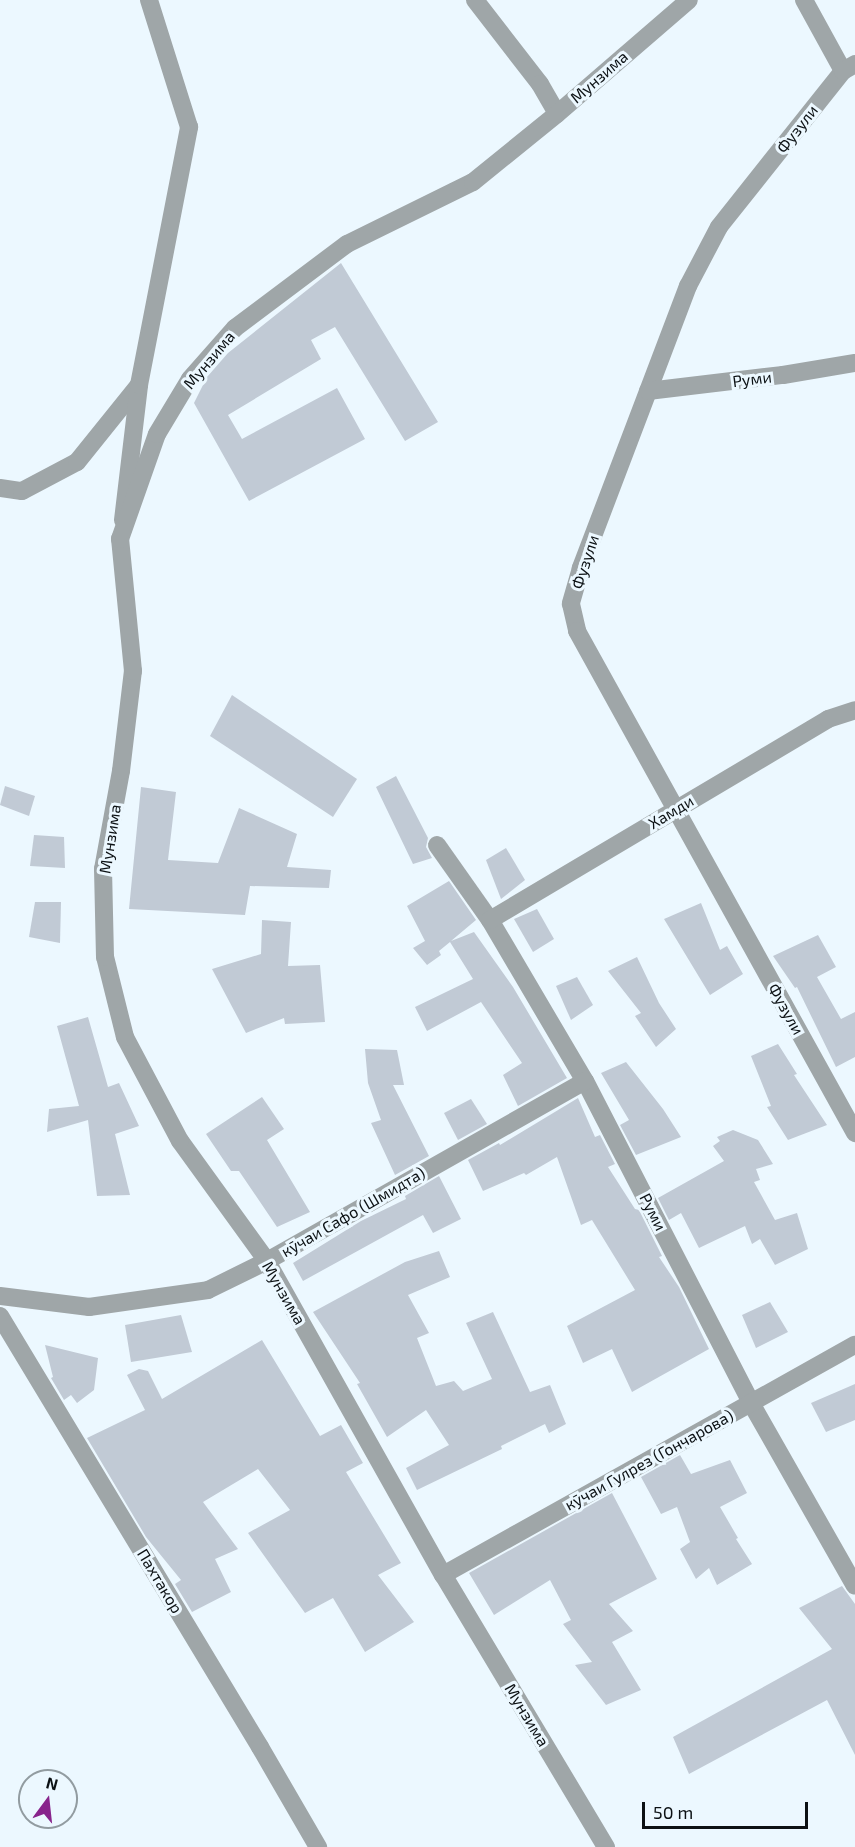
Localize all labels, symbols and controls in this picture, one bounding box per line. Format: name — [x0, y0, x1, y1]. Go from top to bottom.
street label: Мунзима — [566, 47, 632, 107]
street label: Фузули — [772, 101, 822, 157]
street label: Мунзима — [179, 327, 239, 393]
street label: Руми — [731, 367, 773, 391]
street label: Фузули — [567, 532, 603, 592]
street label: Хамди — [645, 791, 697, 833]
street label: Мунзима — [95, 803, 125, 875]
street label: Фузули — [764, 980, 808, 1038]
street label: кӯчаи Сафо (Шмидта) — [278, 1163, 428, 1261]
street label: Руми — [636, 1190, 670, 1234]
street label: Мунзима — [258, 1258, 310, 1328]
street label: кӯчаи Гулрез (Гончарова) — [561, 1406, 737, 1514]
street label: Пахтакор — [133, 1545, 187, 1617]
street label: Мунзима — [501, 1680, 553, 1750]
north arrow — [18, 1769, 78, 1829]
text: N — [44, 1772, 60, 1794]
scale bar — [645, 1790, 812, 1828]
text: 50 m — [653, 1801, 693, 1823]

